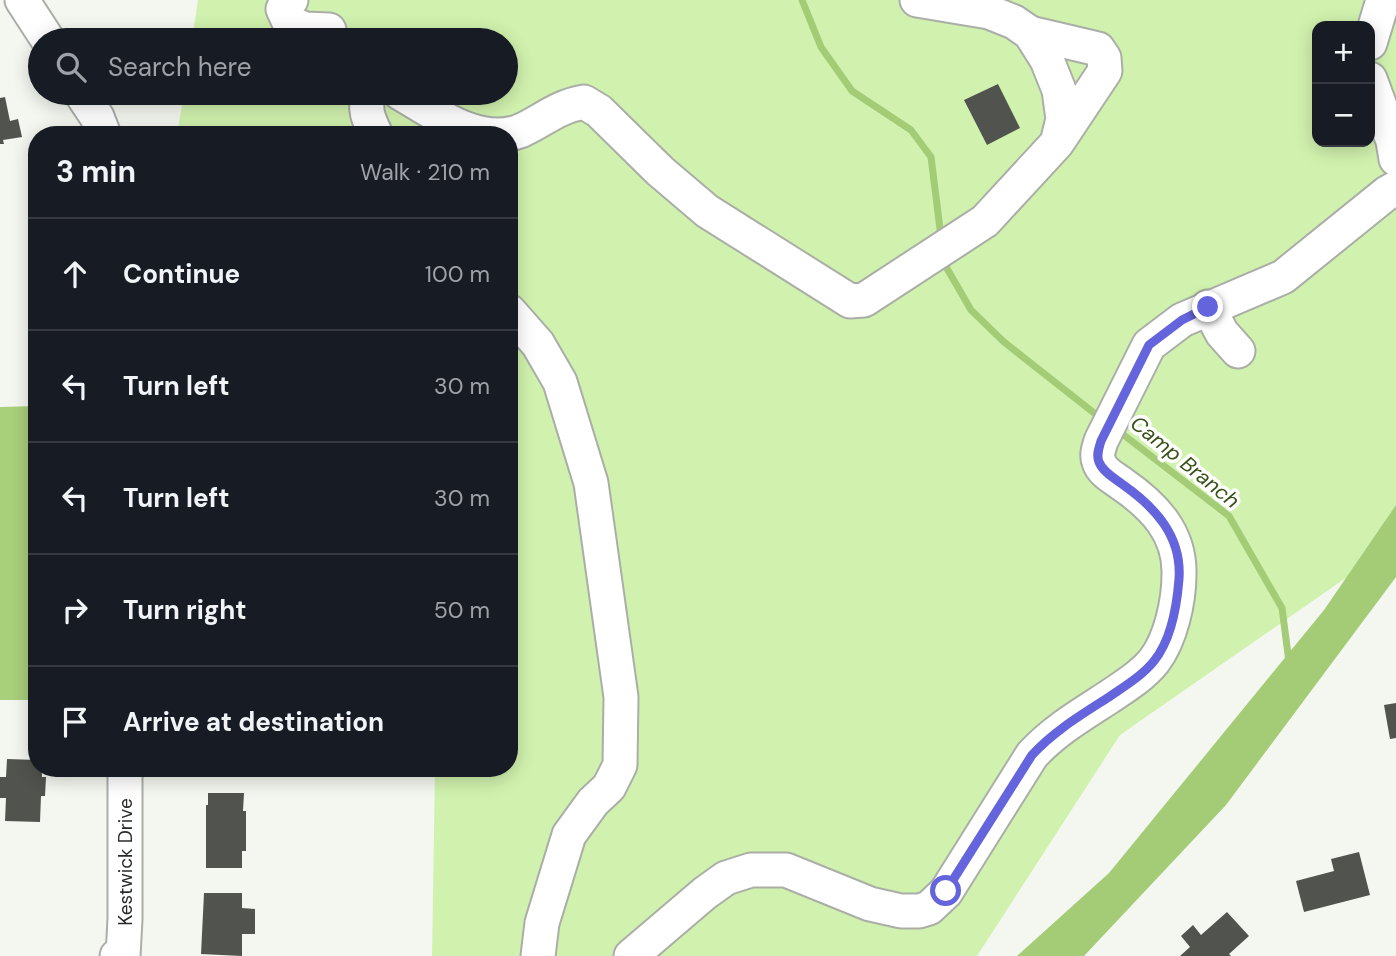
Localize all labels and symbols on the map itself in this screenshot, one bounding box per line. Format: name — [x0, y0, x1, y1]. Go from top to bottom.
route end — [1192, 291, 1223, 322]
water label: Camp Branch — [1125, 409, 1245, 515]
street label: Kestwick Drive — [113, 798, 138, 926]
route start — [930, 875, 961, 906]

